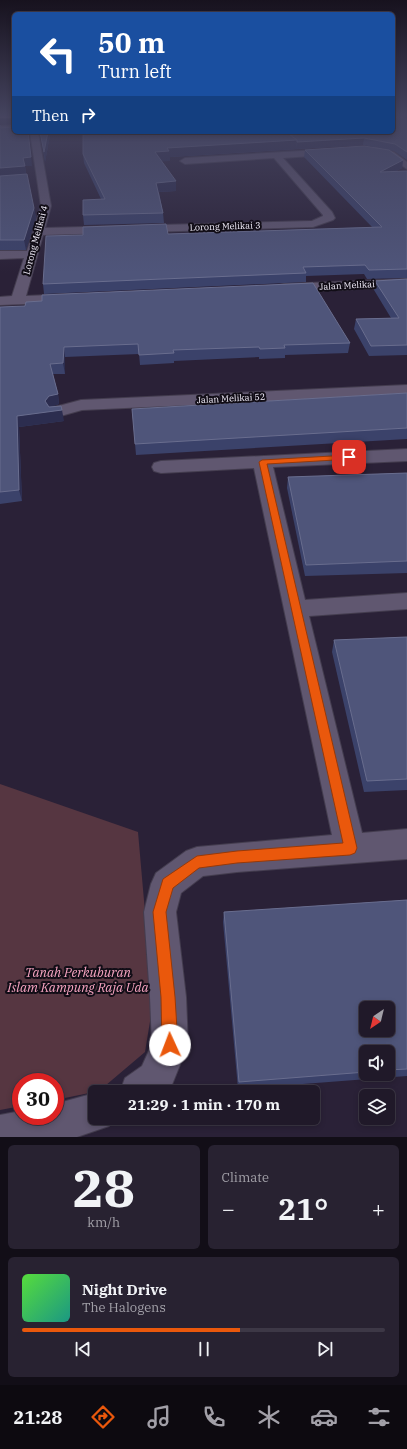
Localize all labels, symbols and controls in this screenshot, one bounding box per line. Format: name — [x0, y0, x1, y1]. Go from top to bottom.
text: 50 m — [98, 24, 165, 61]
icon: left — [32, 28, 84, 80]
text: Turn left — [98, 60, 172, 83]
icon: right — [77, 104, 99, 126]
text: Then — [32, 106, 69, 125]
street label: Lorong Melikai 4 — [21, 204, 49, 276]
street label: Lorong Melikai 3 — [189, 219, 261, 233]
street label: Jalan Melikai — [319, 278, 375, 292]
street label: Jalan Melikai 52 — [196, 391, 266, 405]
pin — [332, 440, 366, 474]
icon: arrive — [338, 446, 360, 468]
park label: Tanah Perkuburan Islam Kampung Raja Uda — [6, 964, 149, 996]
north arrow — [359, 1001, 395, 1037]
map controls — [359, 1001, 395, 1125]
position arrow — [149, 1024, 191, 1066]
button: sound — [359, 1045, 395, 1081]
speed limit sign: 30 — [12, 1073, 64, 1125]
button: layers — [359, 1089, 395, 1125]
text: 21:29 · 1 min · 170 m — [128, 1095, 280, 1114]
text: 28 — [73, 1154, 135, 1221]
text: Climate — [222, 1169, 269, 1186]
text: 21° — [278, 1189, 328, 1228]
text: − — [222, 1194, 235, 1223]
text: + — [372, 1194, 385, 1223]
text: km/h — [87, 1214, 120, 1231]
text: Night Drive — [82, 1280, 167, 1299]
text: The Halogens — [82, 1299, 166, 1316]
icon: previous — [72, 1338, 94, 1360]
icon: pause — [193, 1338, 215, 1360]
icon: next — [314, 1338, 336, 1360]
icon: directions — [89, 1403, 117, 1431]
icon: music — [145, 1403, 173, 1431]
icon: phone — [200, 1403, 228, 1431]
icon: climate — [255, 1403, 283, 1431]
icon: car — [310, 1403, 338, 1431]
icon: filters — [365, 1403, 393, 1431]
text: 21:28 — [14, 1406, 62, 1429]

